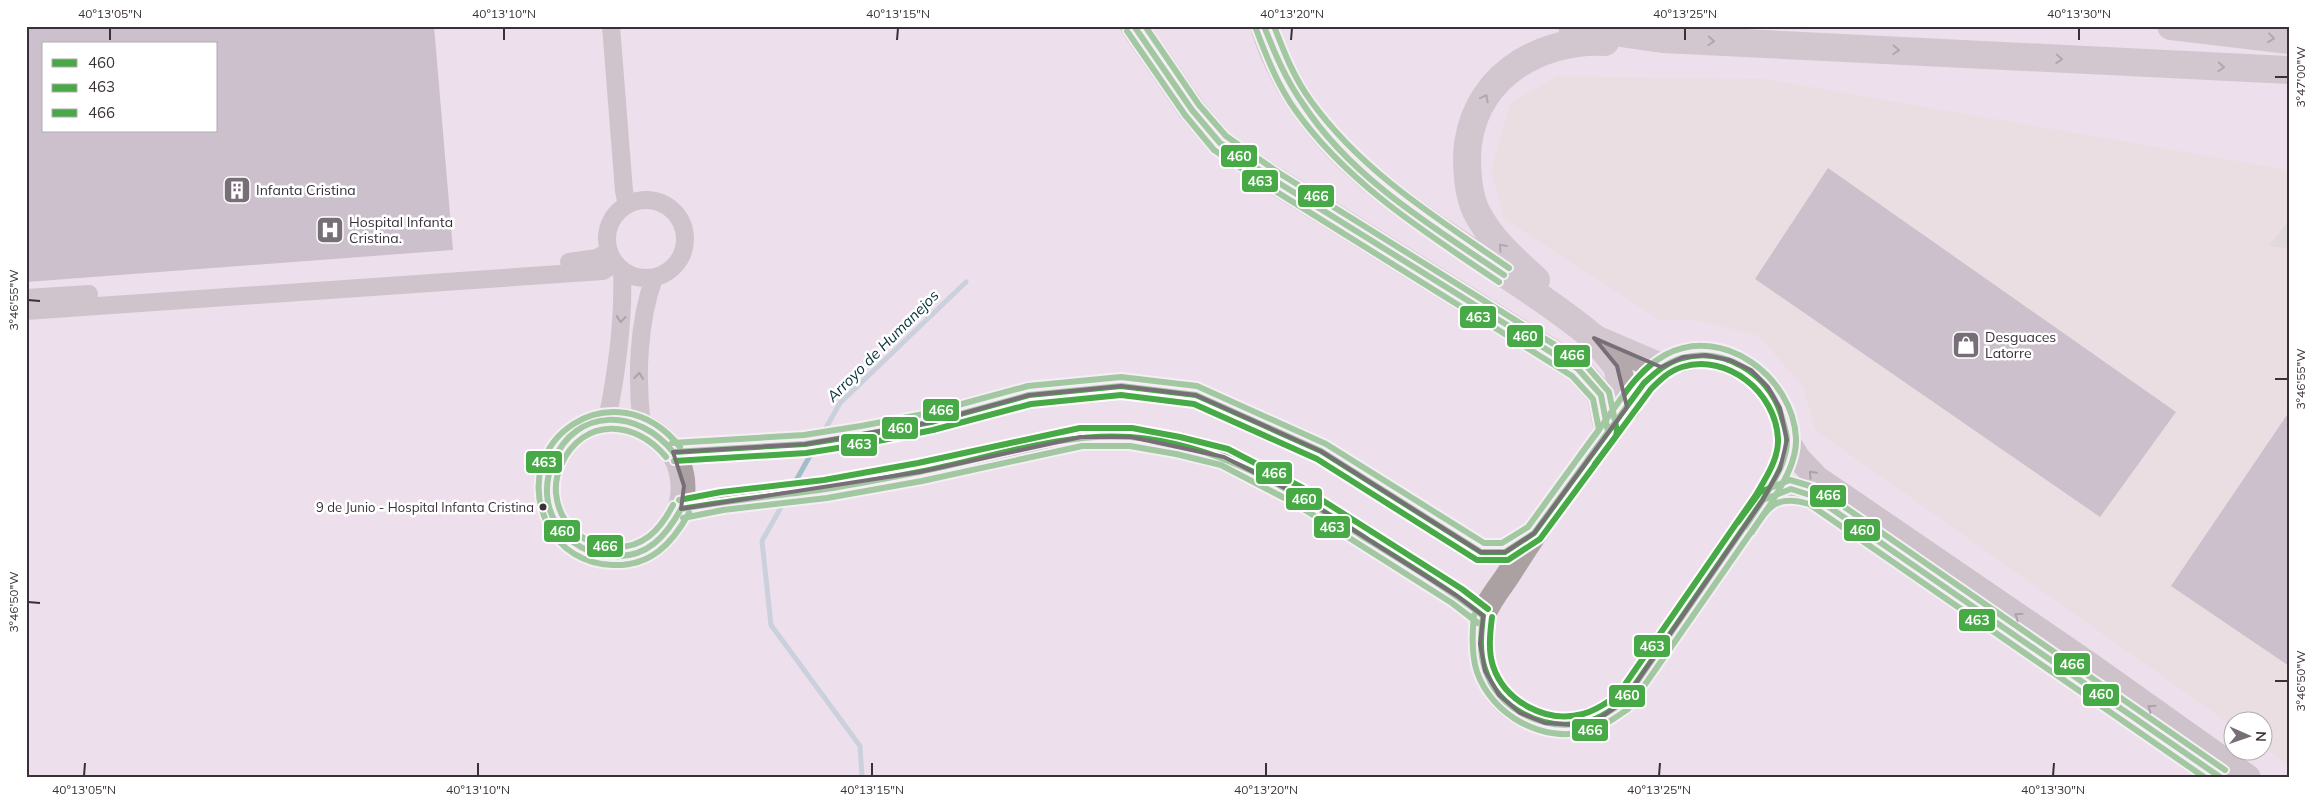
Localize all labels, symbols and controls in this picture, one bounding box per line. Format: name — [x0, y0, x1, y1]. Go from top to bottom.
text: 40°13'05"N — [78, 6, 142, 21]
text: 40°13'10"N — [472, 6, 536, 21]
text: 40°13'15"N — [866, 6, 930, 21]
text: 40°13'20"N — [1260, 6, 1324, 21]
text: 40°13'25"N — [1653, 6, 1717, 21]
text: 40°13'30"N — [2047, 6, 2111, 21]
one-way arrow — [2267, 32, 2275, 43]
one-way arrow — [1707, 36, 1715, 46]
legend — [42, 42, 218, 132]
one-way arrow — [1893, 45, 1901, 56]
text: 3°47'00"W — [2293, 46, 2308, 108]
text: 460 — [88, 53, 115, 72]
one-way arrow — [2055, 53, 2063, 64]
one-way arrow — [2217, 61, 2225, 72]
text: 463 — [88, 77, 115, 96]
one-way arrow — [1478, 94, 1488, 103]
text: 466 — [88, 103, 115, 122]
line badge: 460 — [1220, 144, 1258, 168]
text: 460 — [1226, 147, 1252, 165]
line badge: 463 — [1241, 169, 1279, 193]
text: 463 — [1247, 172, 1273, 190]
building icon: Infanta Cristina — [222, 175, 252, 205]
place label: Infanta Cristina — [256, 181, 356, 199]
line badge: 466 — [1297, 184, 1335, 208]
text: 466 — [1303, 187, 1329, 205]
place label: Hospital Infanta Cristina. — [349, 213, 453, 247]
hospital icon: Hospital Infanta Cristina. — [315, 215, 345, 245]
one-way arrow — [1498, 244, 1507, 253]
text: 3°46'55"W — [6, 269, 21, 331]
water label: Arroyo de Humanejos — [822, 286, 943, 406]
line badge: 463 — [1459, 305, 1497, 329]
text: 463 — [1465, 308, 1491, 326]
one-way arrow — [616, 315, 627, 323]
line badge: 460 — [1506, 324, 1544, 348]
text: 460 — [1512, 327, 1538, 345]
place label: Desguaces Latorre — [1985, 328, 2056, 362]
shop icon: Desguaces Latorre — [1951, 330, 1981, 360]
line badge: 466 — [1553, 344, 1591, 368]
text: 466 — [1559, 346, 1585, 364]
text: 3°46'55"W — [2293, 348, 2308, 410]
one-way arrow — [633, 372, 644, 380]
line badge: 466 — [922, 398, 960, 422]
text: 466 — [928, 401, 954, 419]
line badge: 460 — [881, 416, 919, 440]
text: 460 — [887, 419, 913, 437]
line badge: 463 — [840, 433, 878, 457]
text: 463 — [846, 435, 872, 453]
line badge: 463 — [525, 450, 563, 474]
text: 463 — [531, 453, 557, 471]
line badge: 466 — [1255, 461, 1293, 485]
text: 466 — [1261, 464, 1287, 482]
one-way arrow — [1809, 470, 1818, 479]
line badge: 466 — [1809, 484, 1847, 508]
text: 466 — [1815, 486, 1841, 504]
line badge: 460 — [1285, 487, 1323, 511]
text: 460 — [1291, 490, 1317, 508]
place label: 9 de Junio - Hospital Infanta Cristina — [316, 499, 534, 515]
marker: 9 de Junio - Hospital Infanta Cristina — [538, 502, 548, 512]
line badge: 463 — [1313, 515, 1351, 539]
text: 463 — [1319, 518, 1345, 536]
line badge: 460 — [1843, 518, 1881, 542]
line badge: 460 — [543, 519, 581, 543]
text: 460 — [1849, 521, 1875, 539]
text: 460 — [549, 522, 575, 540]
line badge: 466 — [586, 534, 624, 558]
text: 466 — [592, 537, 618, 555]
text: 3°46'50"W — [6, 571, 21, 633]
line badge: 463 — [1958, 608, 1996, 632]
text: 463 — [1964, 611, 1990, 629]
one-way arrow — [2014, 613, 2024, 622]
line badge: 463 — [1633, 634, 1671, 658]
text: 463 — [1639, 637, 1665, 655]
text: 3°46'50"W — [2293, 650, 2308, 712]
line badge: 466 — [2053, 652, 2091, 676]
text: 466 — [2059, 655, 2085, 673]
line badge: 460 — [2082, 683, 2120, 707]
line badge: 460 — [1608, 684, 1646, 708]
text: 460 — [2088, 685, 2114, 703]
text: 460 — [1614, 686, 1640, 704]
one-way arrow — [2148, 705, 2157, 714]
north arrow — [2222, 710, 2272, 760]
line badge: 466 — [1571, 718, 1609, 742]
text: 466 — [1577, 721, 1603, 739]
text: N — [2252, 731, 2270, 742]
text: 40°13'05"N — [52, 782, 116, 797]
text: 40°13'10"N — [446, 782, 510, 797]
text: 40°13'15"N — [840, 782, 904, 797]
text: 40°13'20"N — [1234, 782, 1298, 797]
text: 40°13'25"N — [1627, 782, 1691, 797]
text: 40°13'30"N — [2021, 782, 2085, 797]

